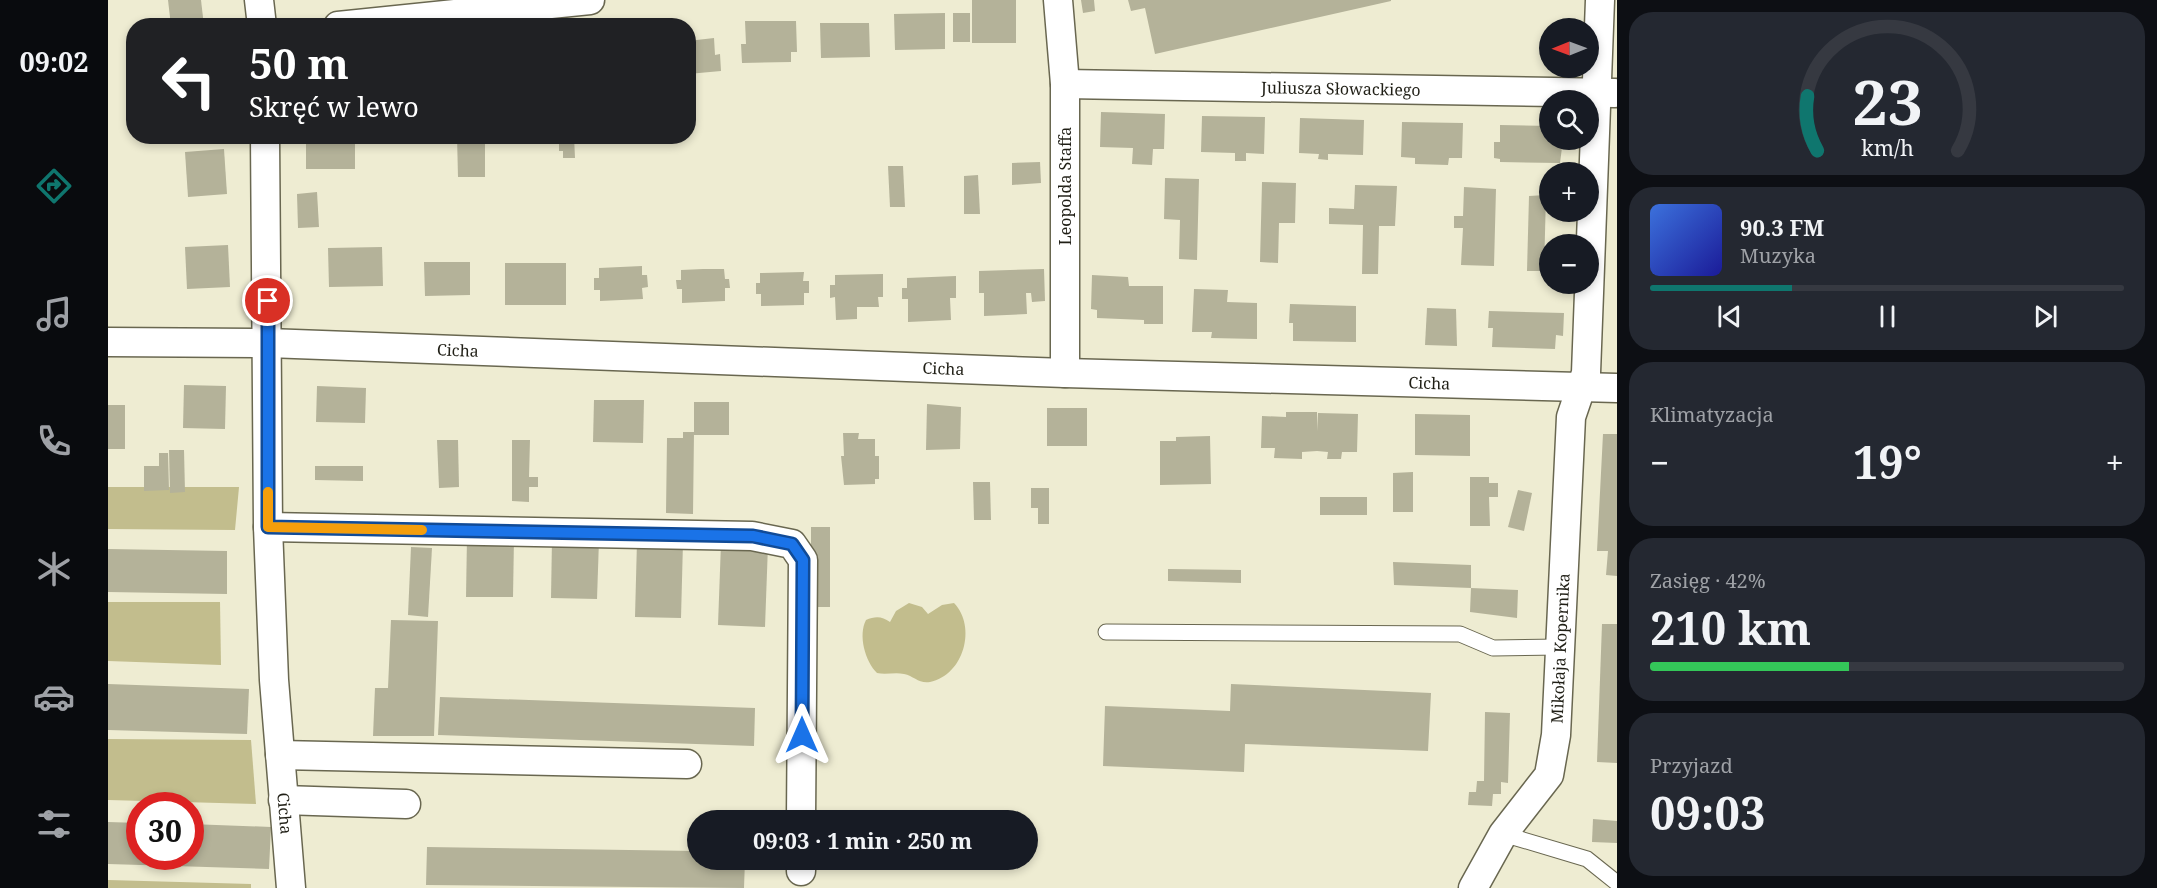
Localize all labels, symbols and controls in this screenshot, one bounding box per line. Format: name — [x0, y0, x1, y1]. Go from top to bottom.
north arrow — [1539, 18, 1599, 78]
map controls — [1539, 18, 1599, 294]
text: 50 m — [249, 34, 349, 91]
icon: left — [150, 42, 228, 120]
text: 09:02 — [19, 43, 89, 80]
text: 23 — [1852, 58, 1922, 143]
street label: Juliusza Słowackiego — [1260, 76, 1421, 101]
text: Skręć w lewo — [249, 88, 419, 125]
button: search — [1539, 90, 1599, 150]
street label: Leopolda Staffa — [1054, 127, 1076, 245]
text: km/h — [1861, 133, 1914, 162]
button: + — [1539, 162, 1599, 222]
icon: directions — [33, 165, 75, 207]
text: 90.3 FM — [1740, 212, 1824, 242]
button: − — [1539, 234, 1599, 294]
text: Muzyka — [1740, 242, 1816, 269]
pin — [242, 275, 293, 326]
icon: arrive — [251, 284, 284, 317]
icon: music — [33, 293, 75, 335]
icon: previous — [1713, 300, 1746, 333]
icon: pause — [1871, 300, 1904, 333]
icon: next — [2029, 300, 2062, 333]
street label: Cicha — [436, 338, 479, 362]
street label: Cicha — [922, 357, 965, 380]
street label: Cicha — [1408, 371, 1451, 394]
text: Klimatyzacja — [1650, 401, 1774, 428]
icon: phone — [33, 420, 75, 462]
text: 19° — [1853, 431, 1922, 492]
text: − — [1650, 440, 1669, 485]
text: + — [2106, 440, 2124, 485]
icon: climate — [33, 548, 75, 590]
text: Zasięg · 42% — [1650, 567, 1766, 594]
street label: Mikołaja Kopernika — [1546, 573, 1575, 724]
text: 210 km — [1650, 597, 1811, 658]
icon: car — [33, 676, 75, 718]
position arrow — [770, 703, 834, 767]
text: Przyjazd — [1650, 752, 1733, 779]
text: 09:03 — [1650, 782, 1765, 843]
speed limit sign: 30 — [126, 792, 204, 870]
street label: Cicha — [272, 792, 298, 835]
icon: filters — [33, 803, 75, 845]
text: 09:03 · 1 min · 250 m — [753, 825, 972, 855]

